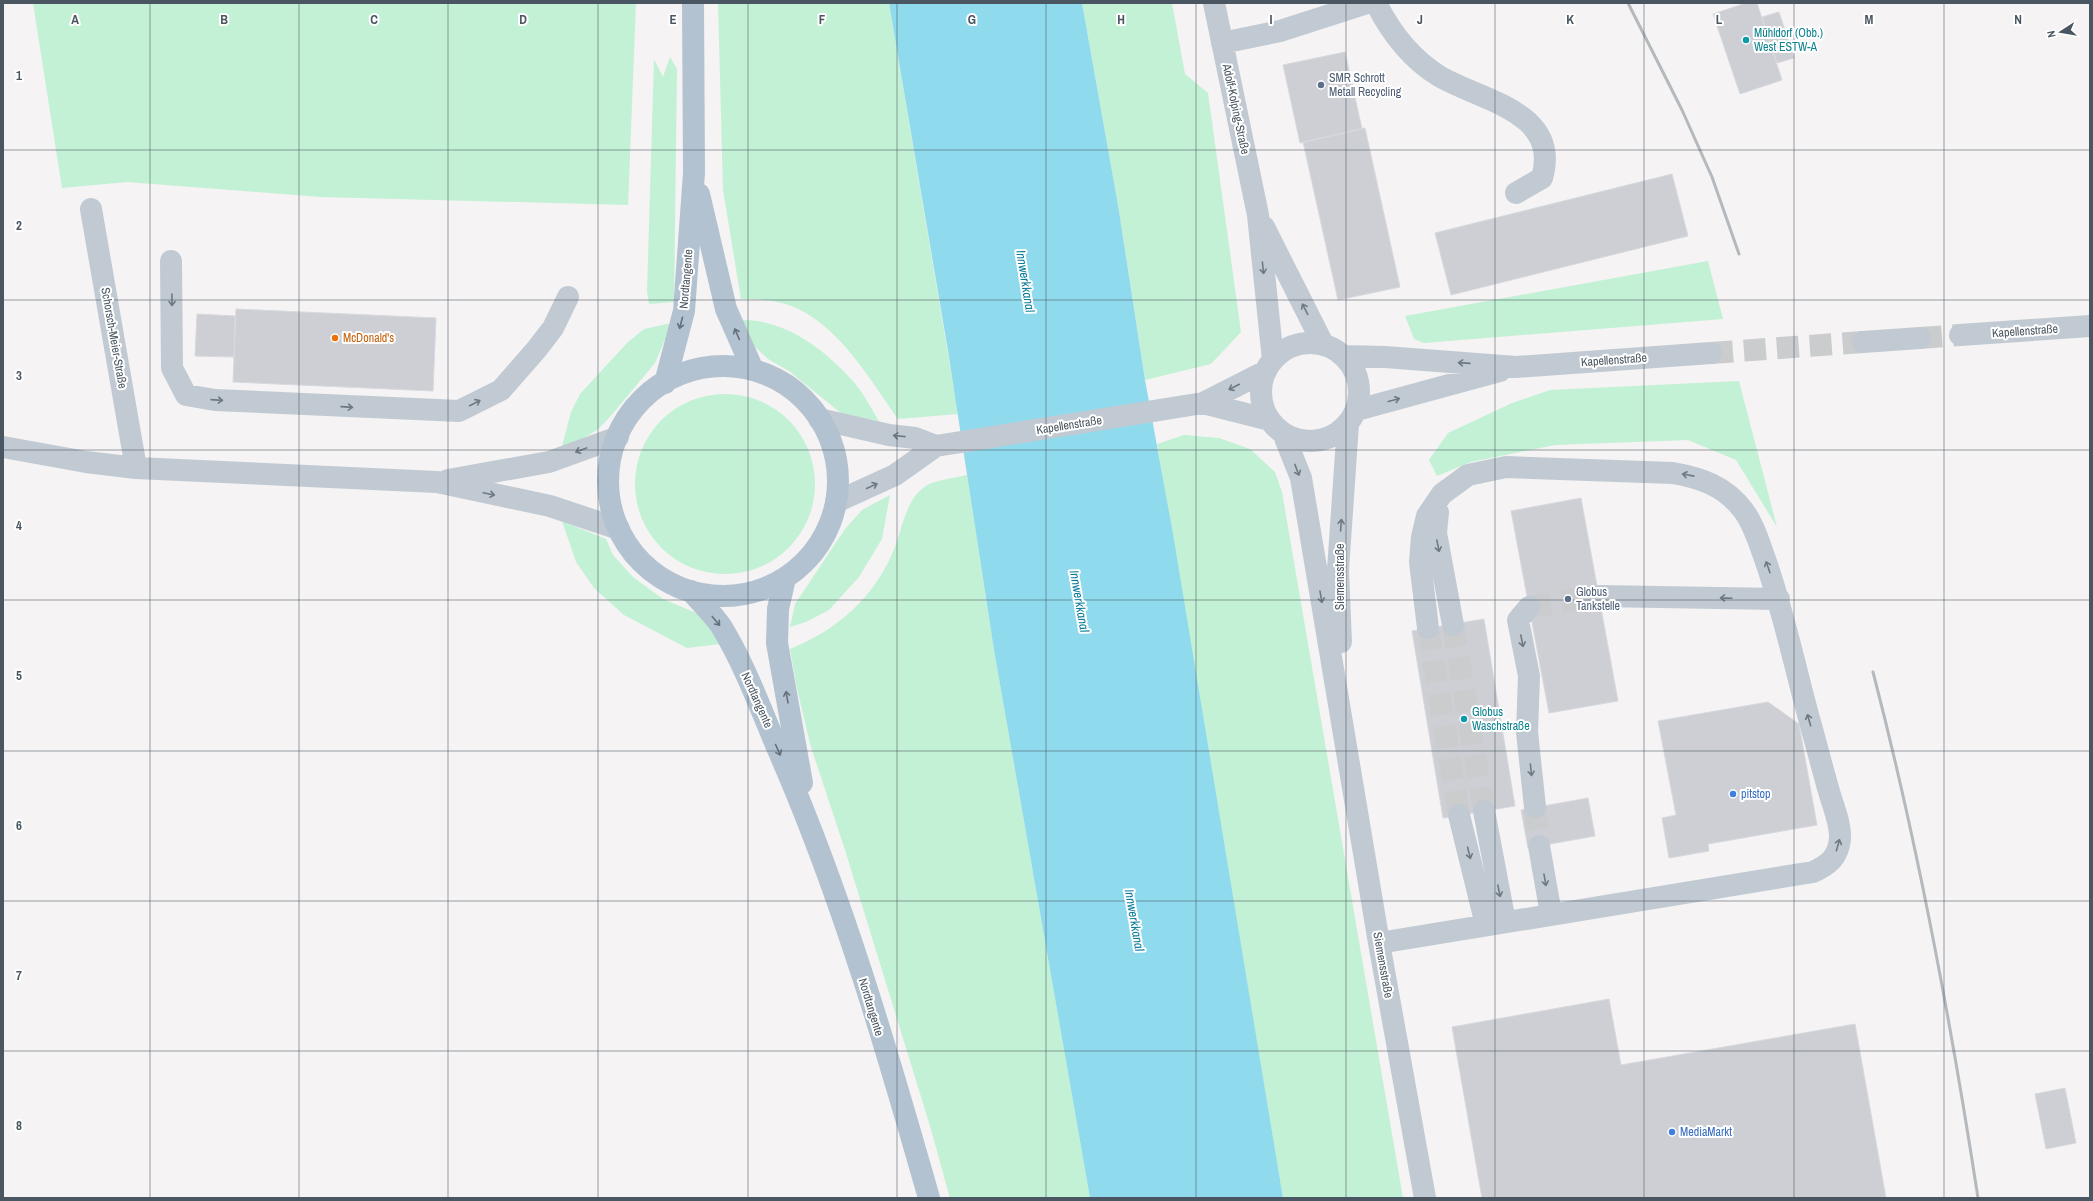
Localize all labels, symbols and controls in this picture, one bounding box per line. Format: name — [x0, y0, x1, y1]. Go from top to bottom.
text: A — [71, 11, 79, 28]
text: B — [220, 11, 228, 28]
text: C — [370, 11, 378, 28]
text: D — [519, 11, 527, 28]
text: E — [669, 11, 677, 28]
text: F — [819, 11, 826, 28]
text: G — [968, 11, 976, 28]
text: H — [1117, 11, 1125, 28]
text: I — [1270, 11, 1273, 28]
text: J — [1417, 11, 1423, 28]
text: K — [1566, 11, 1574, 28]
text: L — [1716, 11, 1723, 28]
text: M — [1865, 11, 1874, 28]
text: N — [2014, 11, 2022, 28]
north arrow — [2041, 12, 2081, 52]
place label: Mühldorf (Obb.) West ESTW-A — [1754, 25, 1823, 55]
text: N — [2044, 29, 2059, 39]
marker: Mühldorf (Obb.) West ESTW-A — [1741, 35, 1751, 45]
street label: Adolf-Kolping-Straße — [1218, 61, 1253, 156]
text: 1 — [16, 67, 22, 84]
place label: SMR Schrott Metall Recycling — [1329, 70, 1402, 100]
marker: SMR Schrott Metall Recycling — [1316, 80, 1326, 90]
text: 2 — [16, 217, 22, 234]
street label: Nordtangente — [675, 249, 697, 309]
water label: Innwerkkanal — [1012, 249, 1039, 314]
one-way arrow — [1260, 261, 1267, 274]
street label: Schorsch-Meier-Straße — [97, 286, 131, 390]
one-way arrow — [168, 293, 176, 306]
one-way arrow — [1301, 304, 1308, 316]
one-way arrow — [677, 316, 684, 329]
street label: Kapellenstraße — [1991, 321, 2059, 341]
one-way arrow — [733, 329, 741, 341]
place label: McDonald's — [343, 330, 394, 346]
marker: McDonald's — [330, 333, 340, 343]
street label: Kapellenstraße — [1580, 350, 1648, 370]
one-way arrow — [1458, 359, 1471, 366]
text: 3 — [16, 367, 22, 384]
one-way arrow — [1229, 384, 1241, 391]
one-way arrow — [210, 396, 223, 403]
one-way arrow — [1388, 396, 1401, 403]
one-way arrow — [469, 399, 481, 406]
one-way arrow — [340, 403, 353, 410]
street label: Kapellenstraße — [1035, 412, 1103, 438]
one-way arrow — [893, 432, 906, 440]
one-way arrow — [576, 447, 588, 455]
one-way arrow — [1294, 463, 1302, 475]
one-way arrow — [1681, 471, 1694, 479]
one-way arrow — [865, 481, 877, 489]
one-way arrow — [482, 490, 495, 498]
text: 4 — [16, 517, 22, 534]
one-way arrow — [1338, 519, 1345, 532]
one-way arrow — [1434, 539, 1442, 552]
street label: Siemensstraße — [1332, 544, 1348, 610]
one-way arrow — [1764, 561, 1771, 574]
water label: Innwerkkanal — [1066, 569, 1093, 634]
place label: Globus Tankstelle — [1576, 584, 1620, 614]
one-way arrow — [1317, 590, 1325, 603]
marker: Globus Tankstelle — [1563, 594, 1573, 604]
one-way arrow — [1720, 594, 1733, 602]
one-way arrow — [712, 615, 721, 626]
one-way arrow — [1519, 634, 1527, 647]
text: 5 — [16, 667, 22, 684]
street label: Nordtangente — [738, 670, 776, 730]
one-way arrow — [783, 691, 791, 704]
place label: Globus Waschstraße — [1472, 704, 1530, 734]
one-way arrow — [1805, 713, 1812, 726]
marker: Globus Waschstraße — [1459, 714, 1469, 724]
one-way arrow — [775, 744, 783, 756]
one-way arrow — [1527, 763, 1535, 776]
place label: pitstop — [1741, 786, 1771, 802]
marker: pitstop — [1728, 789, 1738, 799]
text: 6 — [16, 817, 22, 834]
one-way arrow — [1834, 839, 1842, 852]
one-way arrow — [1465, 846, 1473, 859]
one-way arrow — [1542, 873, 1550, 886]
one-way arrow — [1496, 884, 1504, 897]
water label: Innwerkkanal — [1121, 888, 1148, 953]
street label: Siemensstraße — [1369, 931, 1397, 999]
text: 7 — [16, 967, 22, 984]
street label: Nordtangente — [855, 976, 887, 1038]
text: 8 — [16, 1117, 22, 1134]
place label: MediaMarkt — [1680, 1124, 1732, 1140]
marker: MediaMarkt — [1667, 1127, 1677, 1137]

